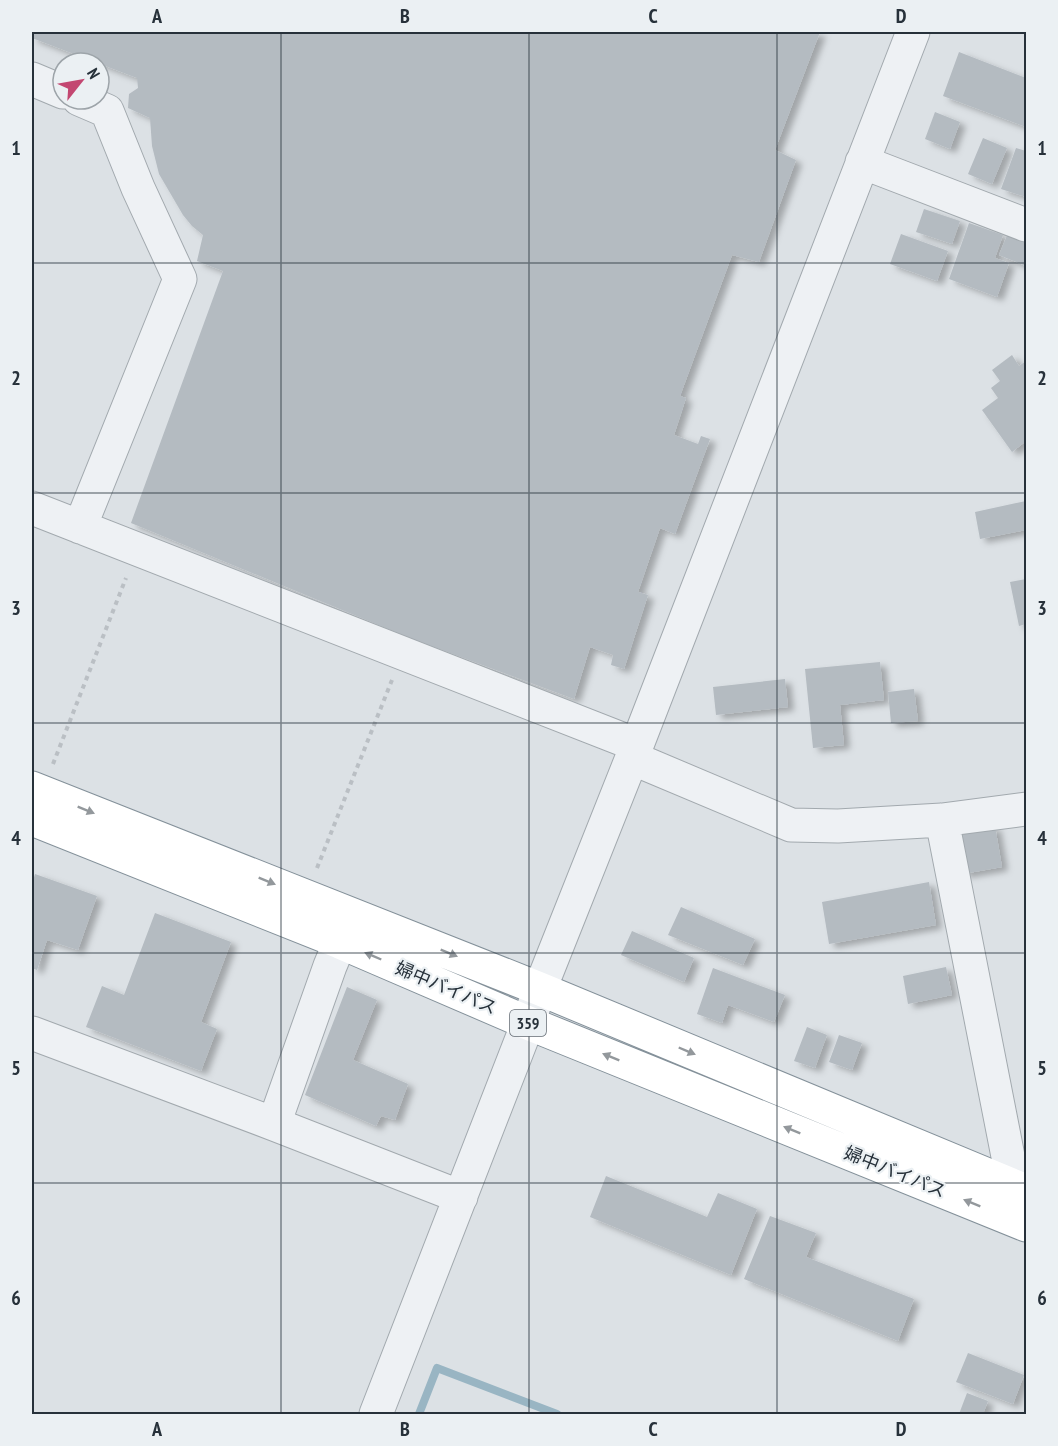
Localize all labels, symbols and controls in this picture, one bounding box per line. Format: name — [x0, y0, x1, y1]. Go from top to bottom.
text: A — [151, 3, 163, 29]
text: B — [400, 3, 410, 29]
text: C — [648, 3, 658, 29]
text: D — [896, 3, 907, 29]
north arrow — [51, 51, 111, 111]
text: N — [83, 64, 105, 82]
text: 1 — [11, 135, 21, 161]
text: 1 — [1037, 135, 1047, 161]
text: 2 — [11, 365, 21, 391]
text: 2 — [1037, 365, 1047, 391]
text: 3 — [11, 595, 21, 621]
text: 3 — [1037, 595, 1047, 621]
one-way arrow — [77, 806, 95, 815]
text: 4 — [11, 825, 21, 851]
text: 4 — [1037, 825, 1047, 851]
one-way arrow — [258, 877, 276, 887]
one-way arrow — [440, 948, 458, 958]
one-way arrow — [364, 951, 382, 961]
street label: 婦中バイパス — [392, 956, 500, 1019]
road number: 359 — [510, 1010, 546, 1036]
one-way arrow — [679, 1046, 697, 1056]
one-way arrow — [602, 1051, 620, 1061]
text: 5 — [11, 1055, 21, 1081]
text: 5 — [1037, 1055, 1047, 1081]
one-way arrow — [782, 1125, 800, 1135]
street label: 婦中バイパス — [841, 1141, 949, 1202]
one-way arrow — [963, 1198, 981, 1208]
text: 6 — [11, 1285, 21, 1311]
text: 6 — [1037, 1285, 1047, 1311]
text: A — [151, 1416, 163, 1442]
text: B — [400, 1416, 410, 1442]
text: C — [648, 1416, 658, 1442]
text: D — [896, 1416, 907, 1442]

